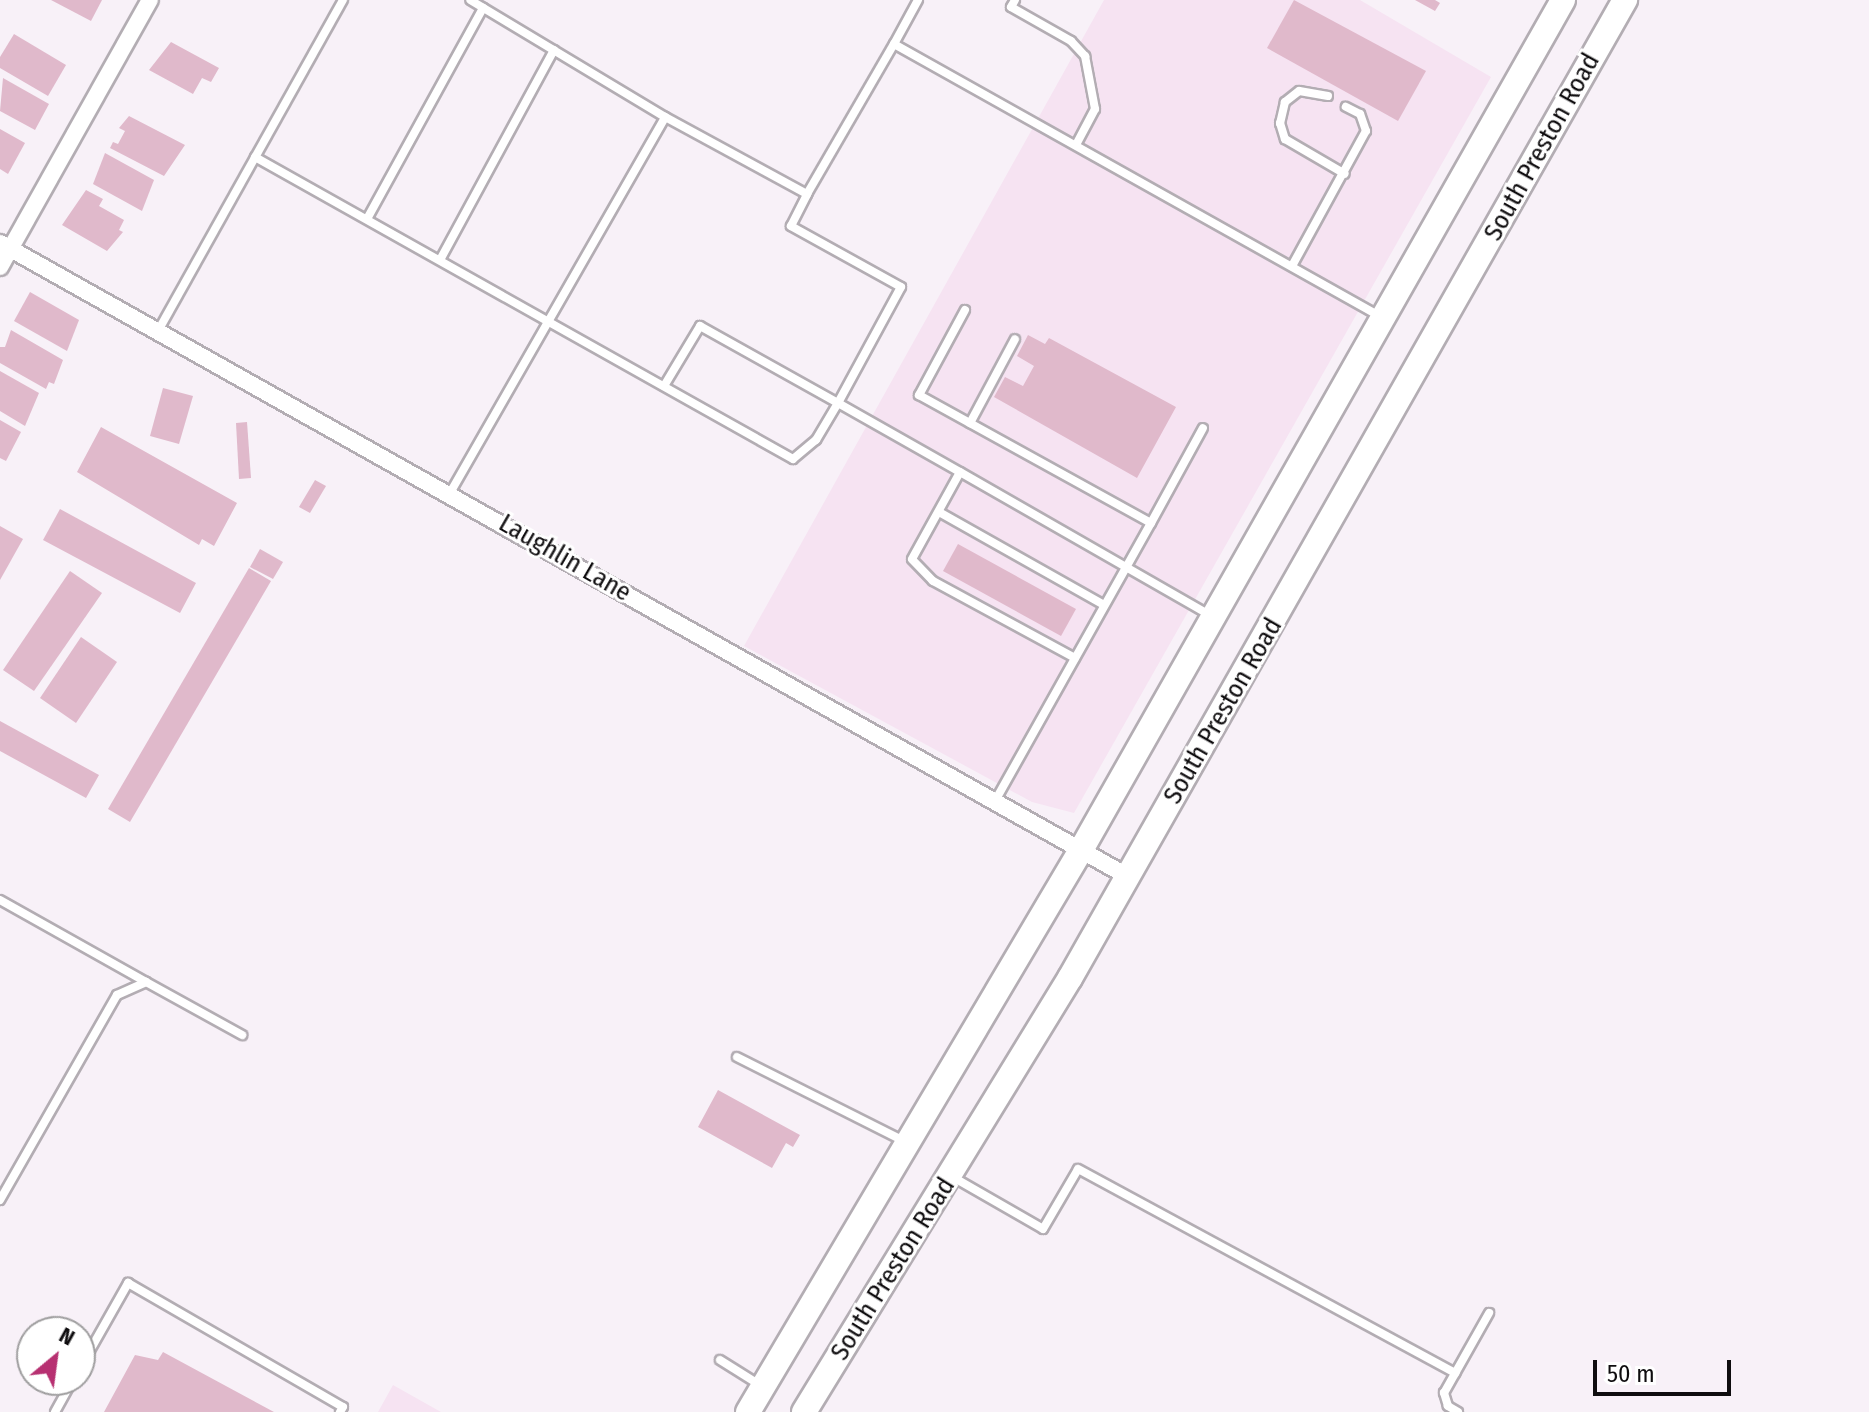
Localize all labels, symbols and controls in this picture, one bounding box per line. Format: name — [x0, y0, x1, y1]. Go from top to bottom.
street label: South Preston Road — [1478, 48, 1606, 246]
street label: Laughlin Lane — [493, 508, 637, 608]
street label: South Preston Road — [1157, 613, 1289, 809]
street label: South Preston Road — [824, 1172, 962, 1366]
north arrow — [16, 1316, 96, 1396]
text: N — [55, 1321, 79, 1351]
scale bar — [1597, 1344, 1735, 1394]
text: 50 m — [1607, 1360, 1655, 1388]

